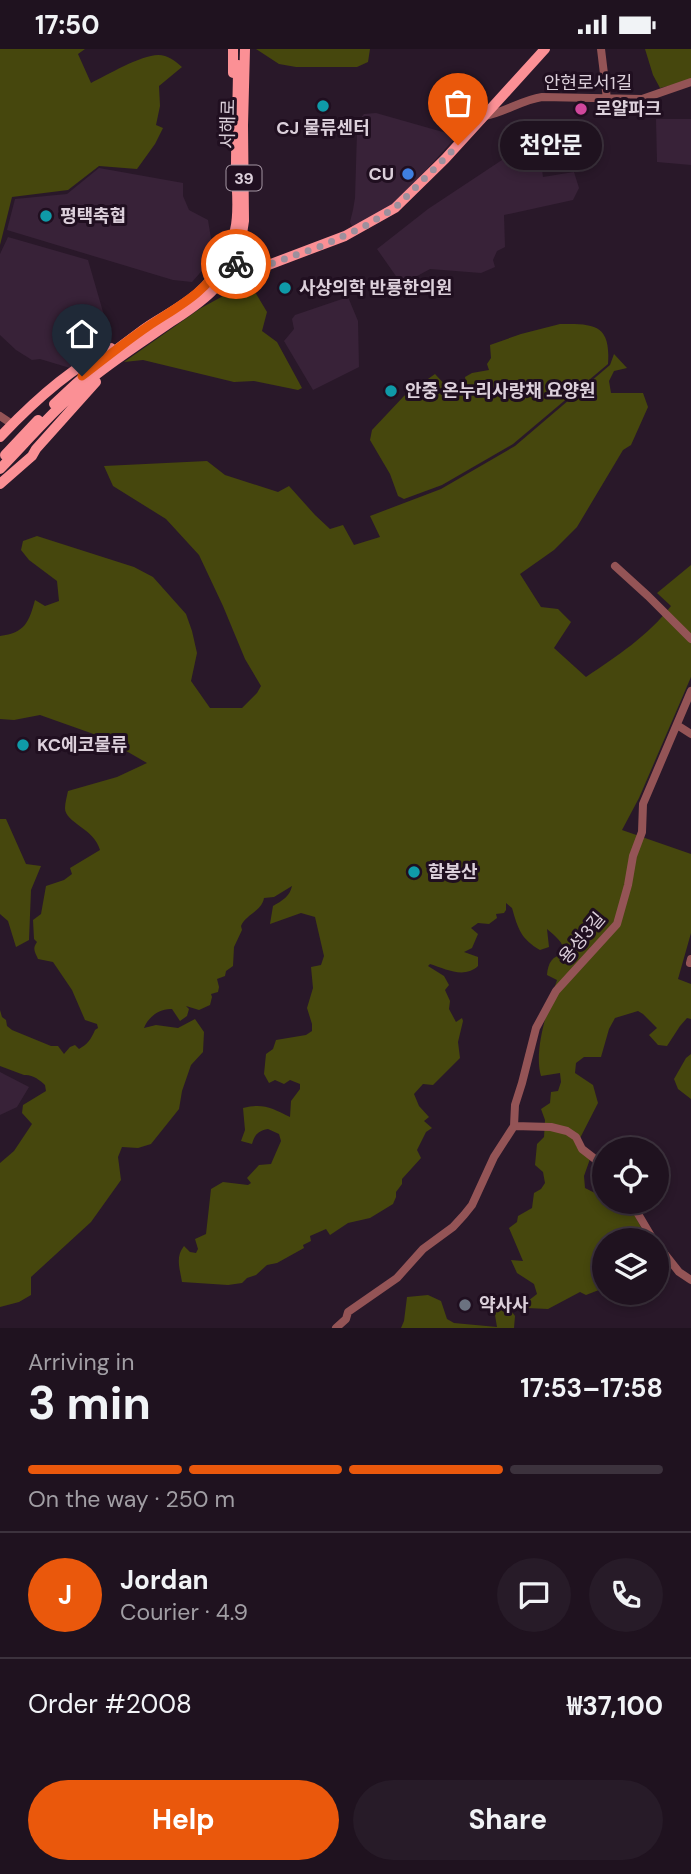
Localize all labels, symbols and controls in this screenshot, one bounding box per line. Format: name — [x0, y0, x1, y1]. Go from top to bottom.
text: 17:50 — [35, 8, 100, 42]
street label: 안현로서1길 — [544, 71, 632, 95]
pin — [428, 73, 488, 145]
icon: bag — [439, 84, 477, 122]
place label: 로얄파크 — [595, 97, 661, 121]
marker: CJ 물류센터 — [315, 98, 331, 114]
street label: 서해로 — [216, 99, 240, 149]
marker: 로얄파크 — [573, 101, 589, 117]
place label: CJ 물류센터 — [276, 116, 370, 140]
callout: 천안문 — [500, 121, 602, 169]
text: 천안문 — [519, 130, 583, 160]
place label: CU — [368, 162, 394, 186]
road number: 39 — [226, 165, 262, 190]
marker: CU — [400, 166, 416, 182]
place label: 평택축협 — [60, 204, 126, 228]
marker: 평택축협 — [38, 208, 54, 224]
courier — [201, 229, 271, 299]
icon: bike — [217, 245, 255, 283]
place label: 사상의학 반룡한의원 — [299, 276, 452, 300]
marker: 사상의학 반룡한의원 — [277, 280, 293, 296]
pin — [52, 304, 112, 376]
icon: home — [63, 315, 101, 353]
place label: 안중 온누리사랑채 요양원 — [405, 379, 596, 403]
marker: 안중 온누리사랑채 요양원 — [383, 383, 399, 399]
place label: KC에코물류 — [37, 733, 127, 757]
marker: KC에코물류 — [15, 737, 31, 753]
place label: 함봉산 — [428, 860, 478, 884]
marker: 함봉산 — [406, 864, 422, 880]
street label: 용성3길 — [553, 907, 611, 969]
map controls — [592, 1137, 669, 1305]
button: locate — [592, 1137, 669, 1214]
button: layers — [592, 1228, 669, 1305]
place label: 약사사 — [479, 1293, 529, 1317]
marker: 약사사 — [457, 1297, 473, 1313]
text: Arriving in — [28, 1347, 134, 1377]
text: 17:53–17:58 — [520, 1371, 663, 1405]
text: 3 min — [28, 1373, 151, 1433]
text: On the way · 250 m — [28, 1484, 235, 1514]
button: chat — [497, 1558, 571, 1632]
button: phone — [589, 1558, 663, 1632]
text: Jordan — [120, 1563, 209, 1597]
text: J — [58, 1578, 72, 1612]
text: Courier · 4.9 — [120, 1597, 248, 1627]
text: Order #2008 — [28, 1687, 192, 1721]
text: ₩37,100 — [567, 1689, 663, 1723]
button: Help — [28, 1780, 339, 1860]
button: Share — [353, 1780, 663, 1860]

